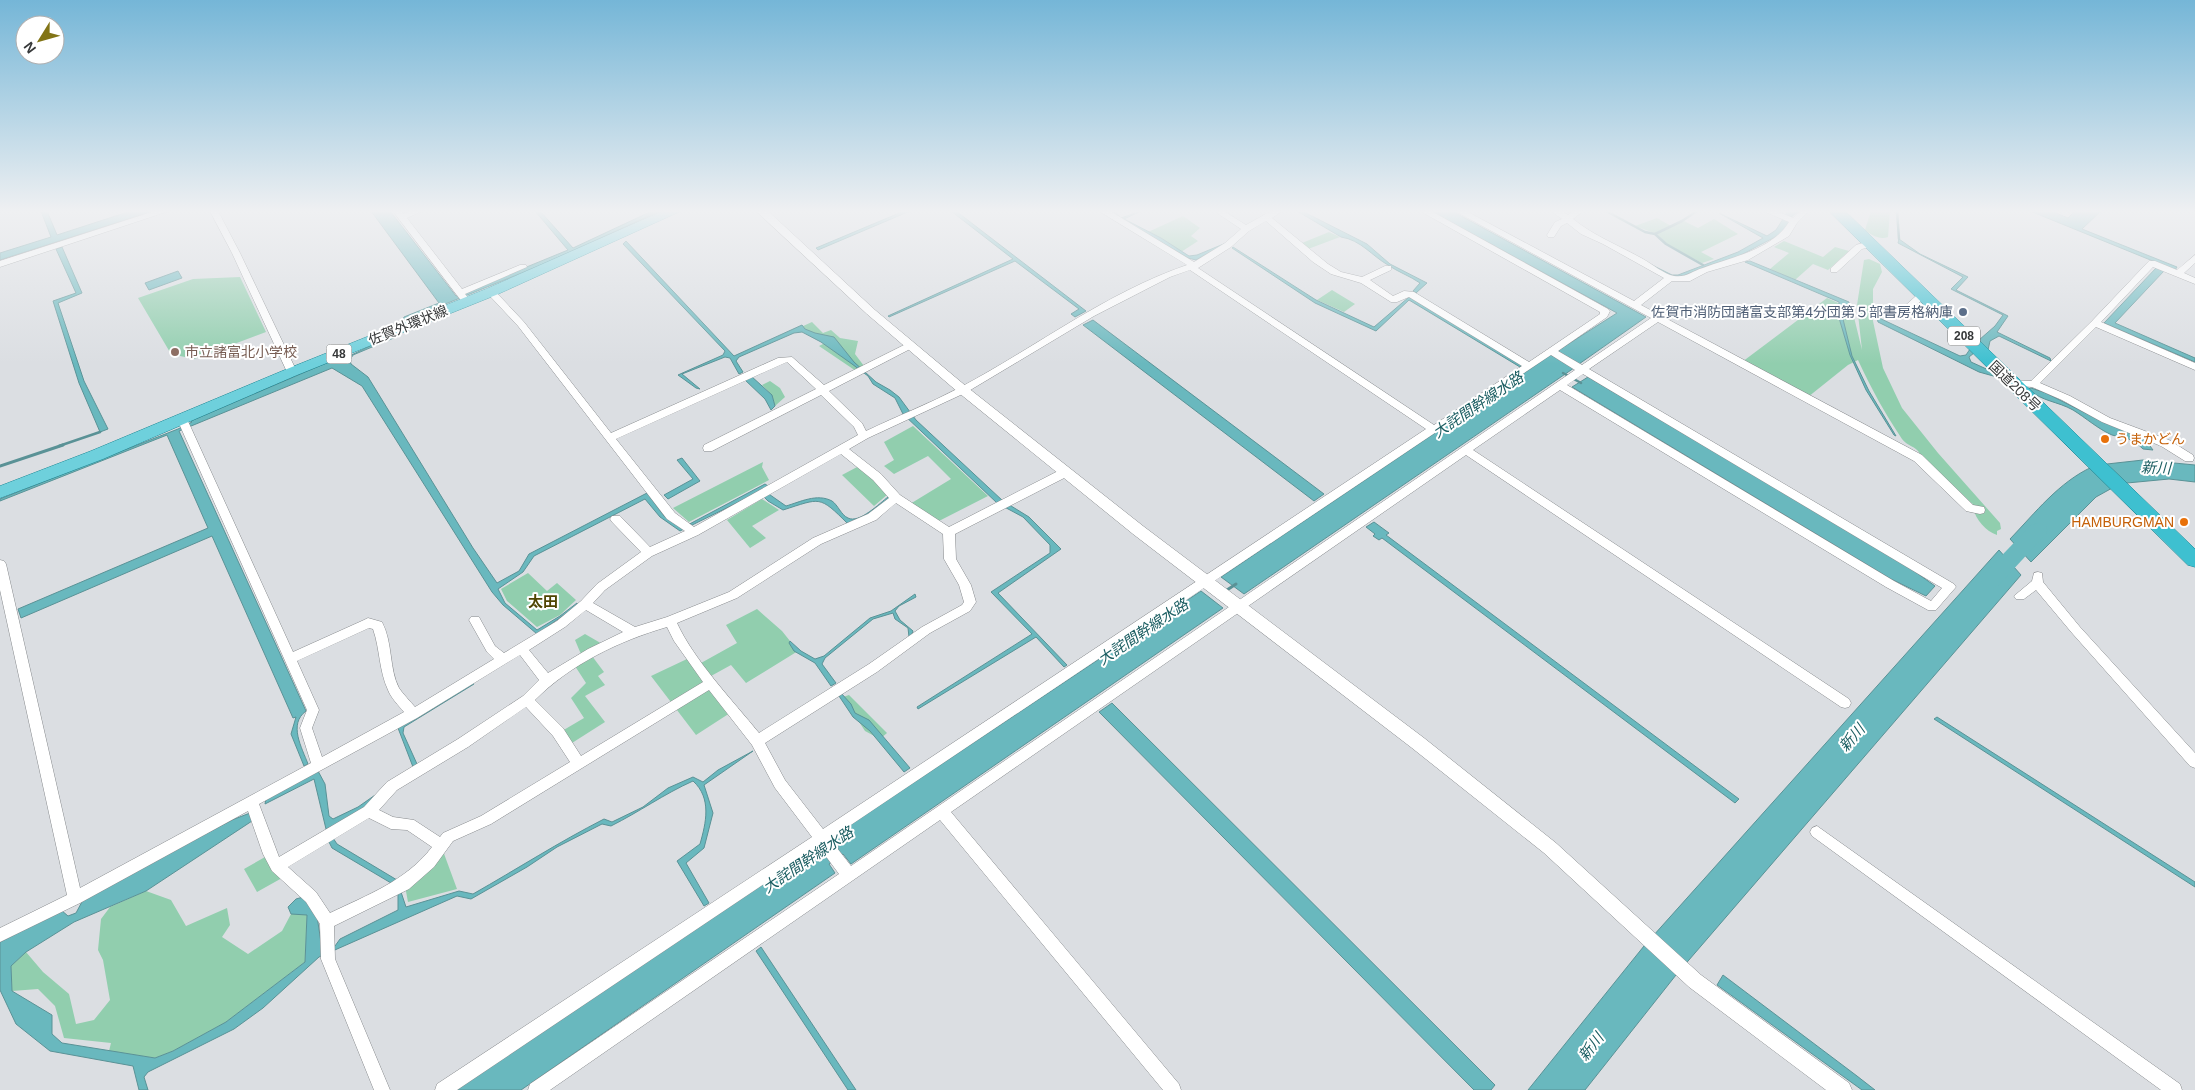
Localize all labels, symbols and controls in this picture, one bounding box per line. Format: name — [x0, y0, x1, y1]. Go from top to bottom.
north arrow — [15, 15, 65, 65]
text: N — [20, 39, 39, 57]
street label: 佐賀外環状線 — [366, 302, 450, 348]
place label: 佐賀市消防団諸富支部第4分団第５部書房格納庫 — [1651, 304, 1953, 320]
marker: 佐賀市消防団諸富支部第4分団第５部書房格納庫 — [1957, 306, 1969, 318]
road number: 208 — [1948, 326, 1980, 346]
place label: 市立諸富北小学校 — [185, 344, 297, 360]
road number: 48 — [326, 344, 352, 364]
marker: 市立諸富北小学校 — [169, 346, 181, 358]
street label: 国道208号 — [1986, 358, 2044, 414]
water label: 大詫間幹線水路 — [1429, 367, 1528, 441]
place label: うまかどん — [2115, 431, 2185, 447]
marker: うまかどん — [2099, 433, 2111, 445]
water label: 新川 — [2141, 458, 2173, 477]
place label: HAMBURGMAN — [2071, 514, 2174, 530]
marker: HAMBURGMAN — [2178, 516, 2190, 528]
district label: 太田 — [528, 593, 558, 610]
water label: 大詫間幹線水路 — [1094, 594, 1193, 668]
water label: 新川 — [1835, 719, 1869, 755]
water label: 大詫間幹線水路 — [759, 822, 858, 896]
water label: 新川 — [1575, 1028, 1608, 1064]

